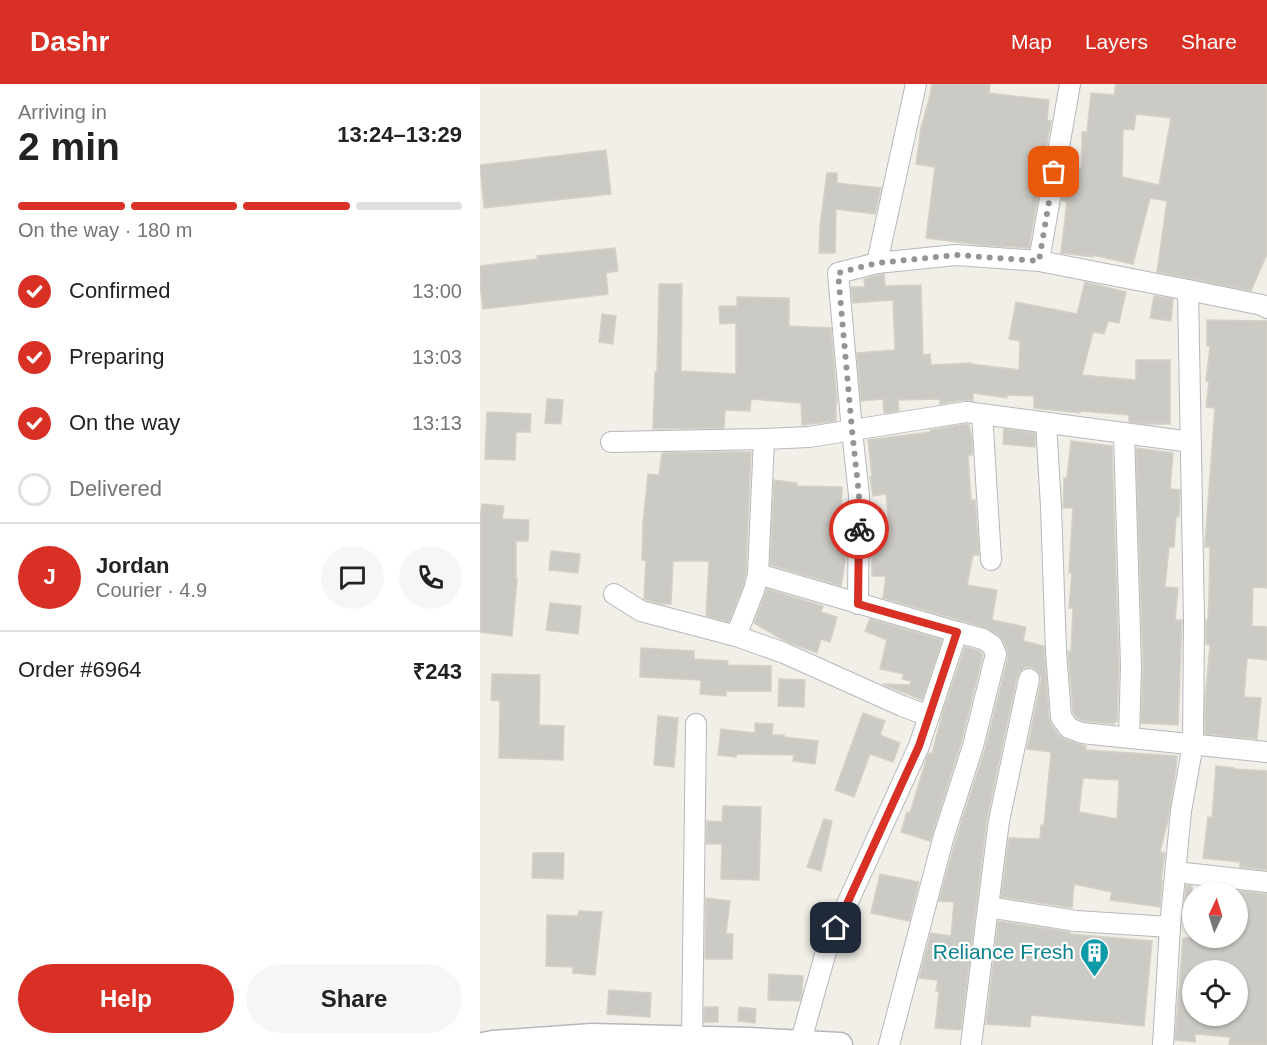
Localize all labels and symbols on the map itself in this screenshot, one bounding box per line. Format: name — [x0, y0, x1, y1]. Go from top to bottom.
pin — [1028, 146, 1079, 197]
courier — [829, 499, 889, 559]
north arrow — [1182, 882, 1248, 948]
pin — [810, 902, 861, 953]
building icon: Reliance Fresh — [1079, 936, 1111, 978]
place label: Reliance Fresh — [933, 940, 1074, 963]

